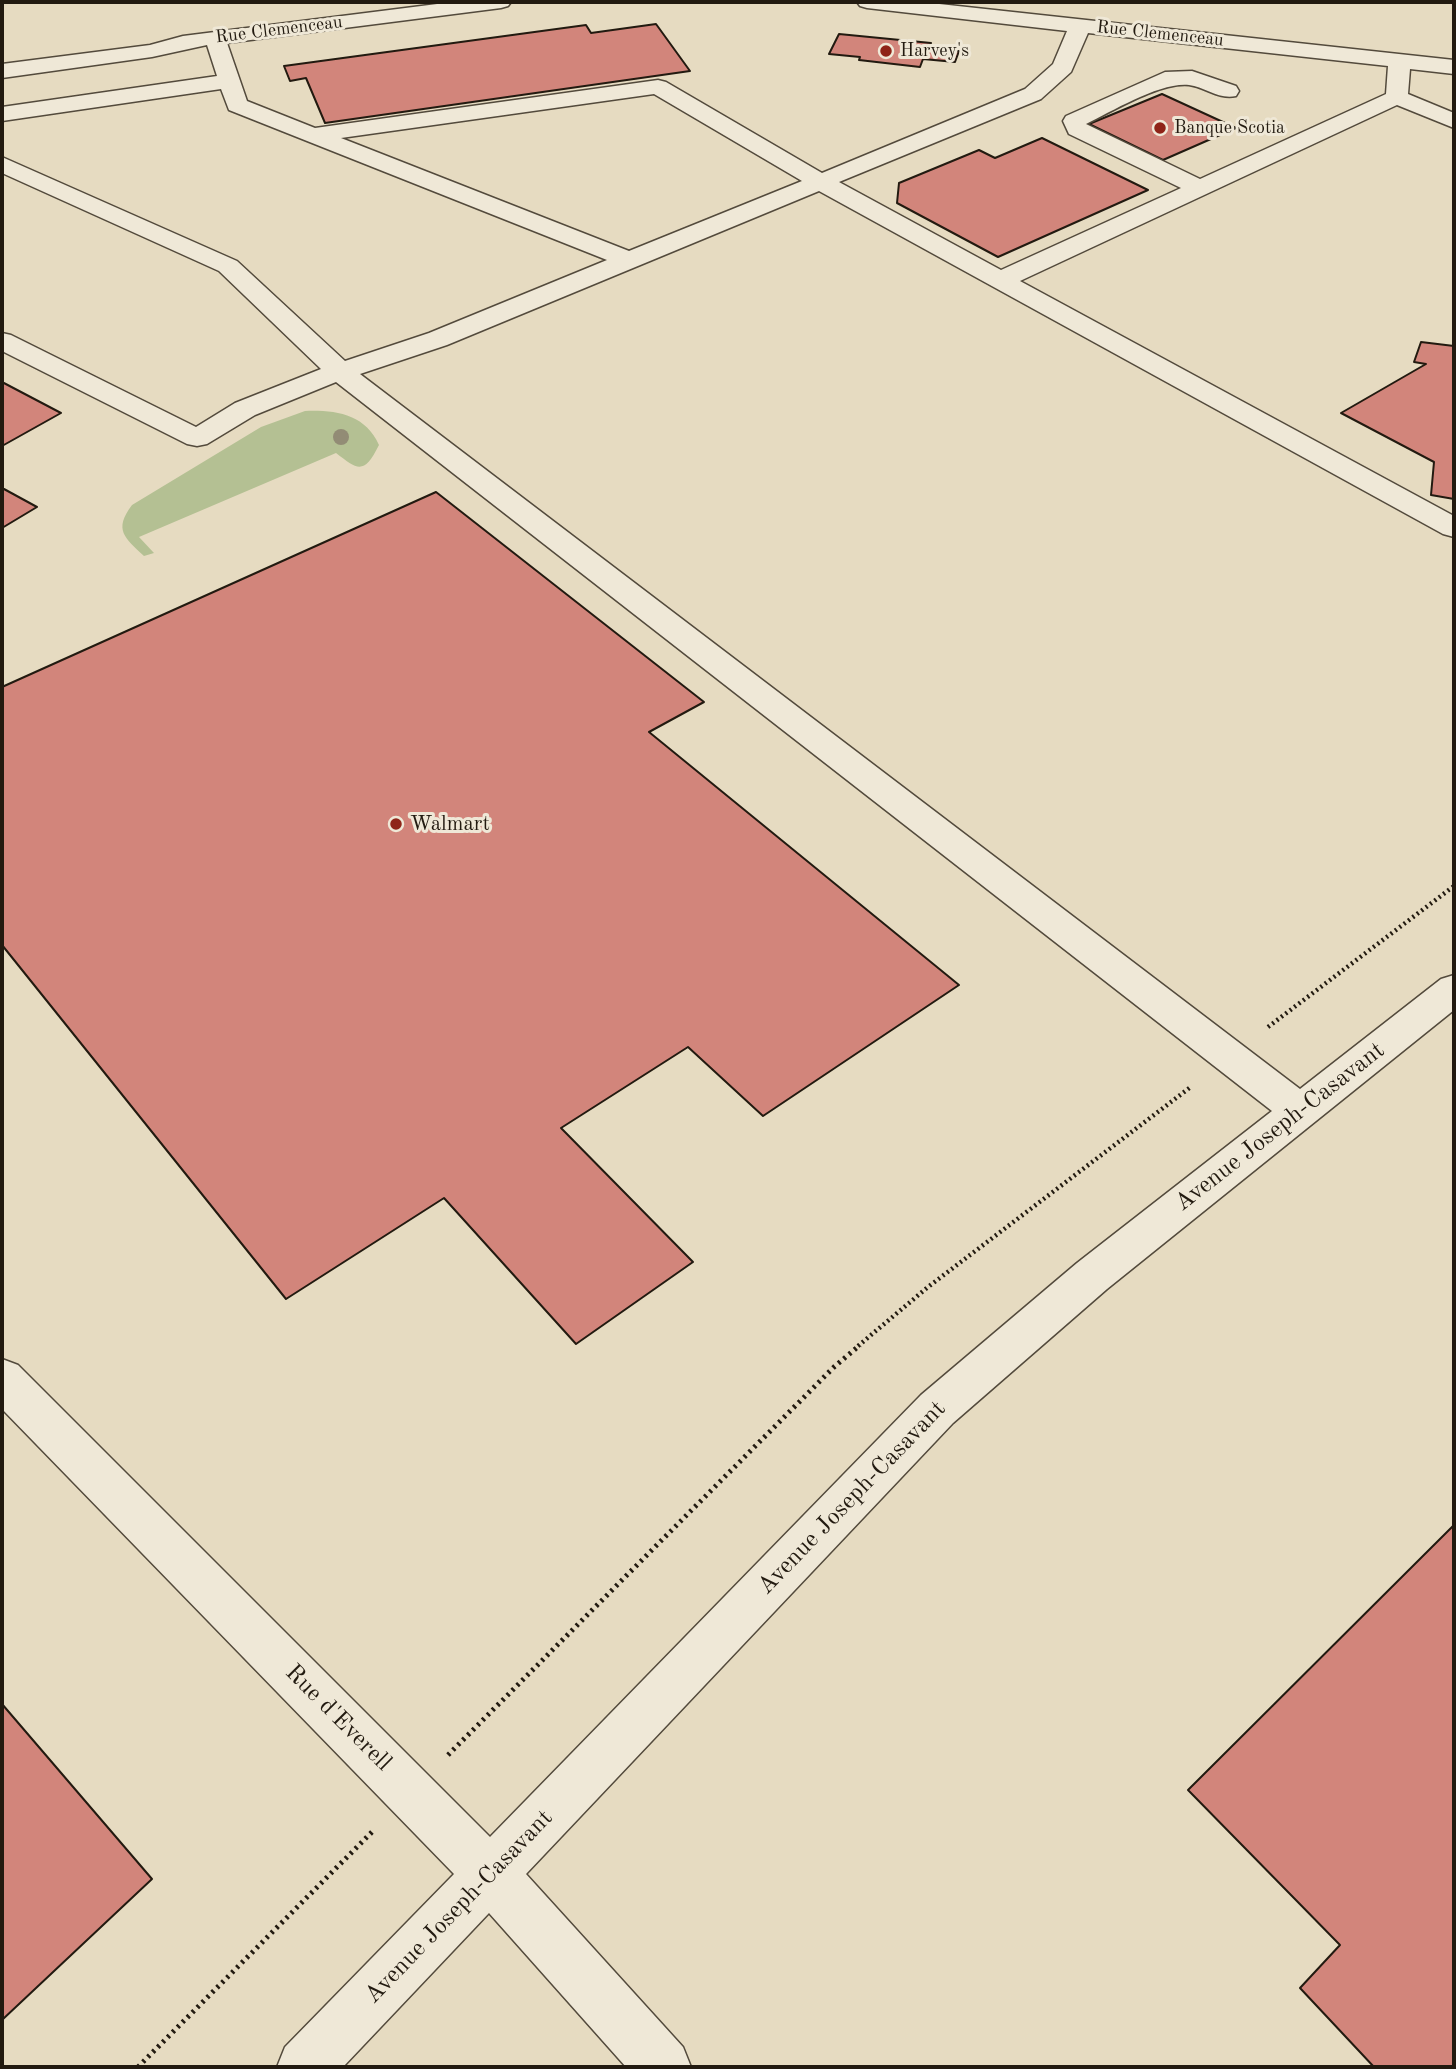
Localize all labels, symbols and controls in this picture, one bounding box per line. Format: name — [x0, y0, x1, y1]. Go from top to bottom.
street label: Rue Clemenceau — [214, 11, 344, 49]
street label: Rue Clemenceau — [1095, 17, 1225, 51]
place label: Harvey's — [900, 40, 969, 62]
marker: Harvey's — [878, 43, 894, 59]
place label: Banque Scotia — [1174, 117, 1285, 139]
marker: Banque Scotia — [1152, 120, 1168, 136]
place label: Walmart — [410, 811, 490, 837]
marker: Walmart — [388, 816, 404, 832]
street label: Avenue Joseph-Casavant — [1169, 1036, 1391, 1218]
street label: Avenue Joseph-Casavant — [752, 1395, 952, 1601]
street label: Rue d'Everell — [279, 1659, 397, 1777]
street label: Avenue Joseph-Casavant — [359, 1804, 559, 2010]

